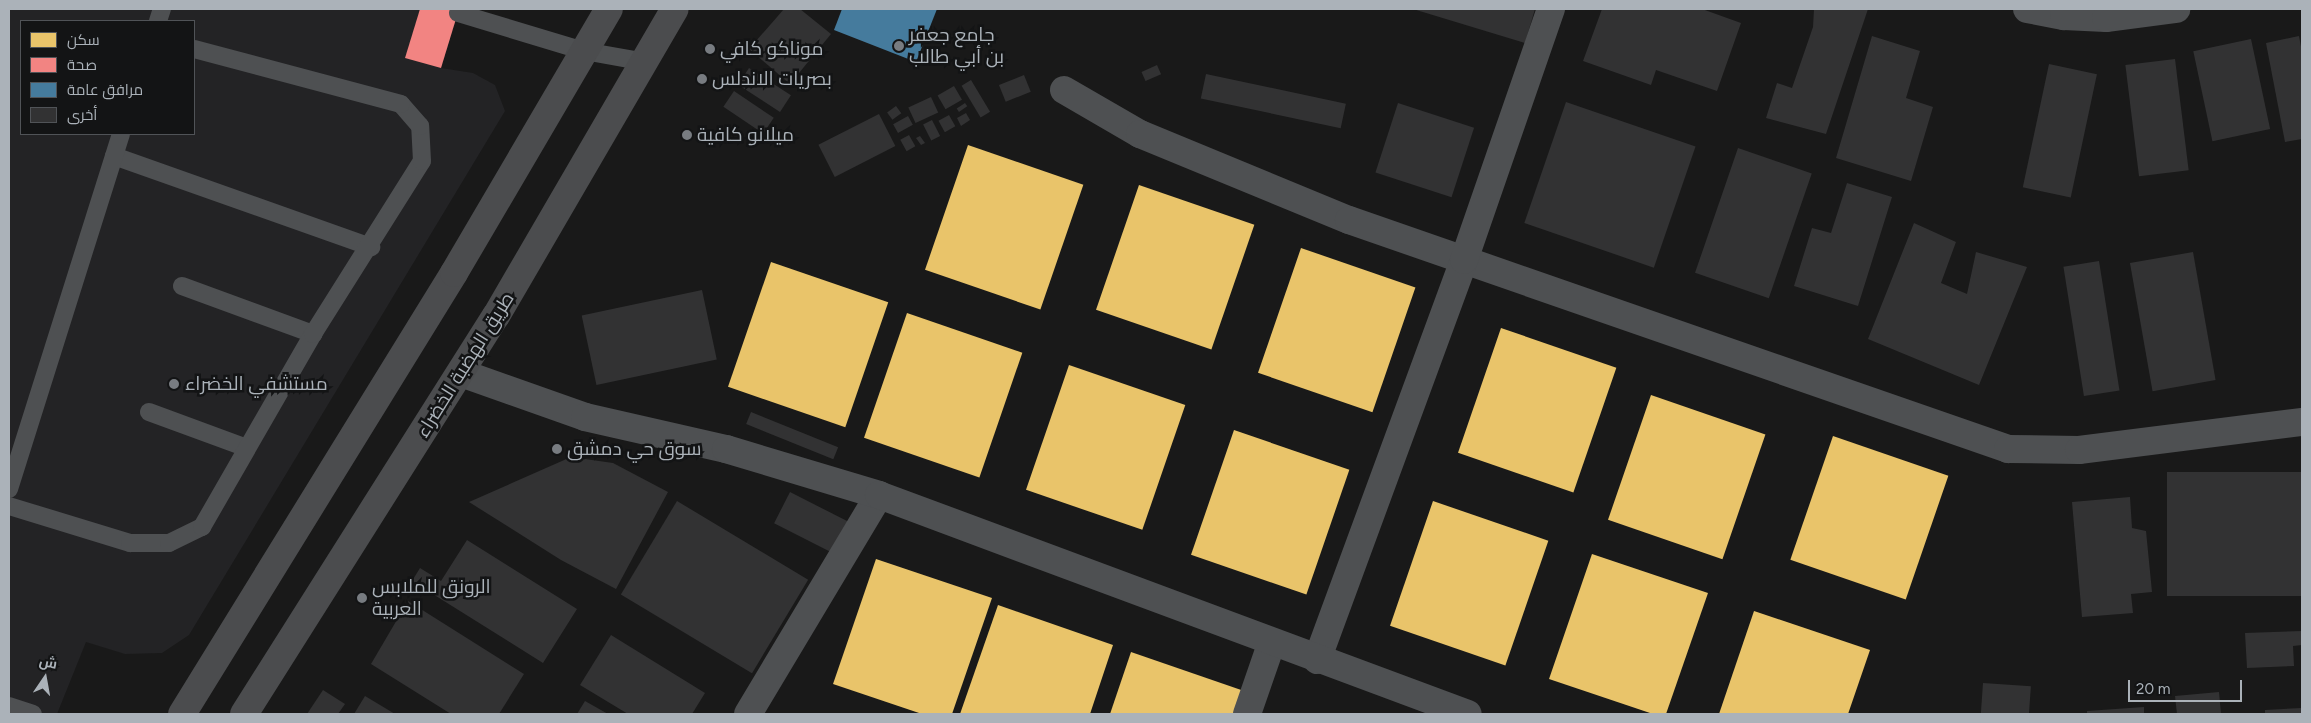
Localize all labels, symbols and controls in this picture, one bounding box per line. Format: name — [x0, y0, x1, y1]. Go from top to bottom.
legend — [20, 20, 195, 135]
place label: جامع جعفر بن أبي طالب — [909, 24, 1004, 68]
text: سكن — [67, 31, 100, 49]
place label: موناكو كافي — [720, 38, 823, 60]
marker: جامع جعفر بن أبي طالب — [893, 40, 905, 52]
marker: موناكو كافي — [704, 43, 716, 55]
text: صحة — [67, 56, 97, 74]
place label: بصريات الاندلس — [712, 68, 832, 90]
marker: بصريات الاندلس — [696, 73, 708, 85]
text: مرافق عامة — [67, 81, 143, 99]
text: أخرى — [67, 106, 97, 124]
place label: ميلانو كافية — [697, 124, 794, 146]
marker: ميلانو كافية — [681, 129, 693, 141]
street label: طريق الهضبة الخضراء — [411, 288, 519, 442]
place label: مستشفي الخضراء — [185, 373, 328, 395]
marker: مستشفي الخضراء — [167, 377, 181, 391]
place label: سوق حي دمشق — [567, 438, 702, 460]
marker: سوق حي دمشق — [551, 443, 563, 455]
place label: الرونق للملابس العربية — [372, 576, 491, 620]
marker: الرونق للملابس العربية — [356, 592, 368, 604]
north arrow — [20, 653, 70, 703]
text: ش — [38, 653, 59, 673]
scale bar — [2131, 670, 2245, 702]
text: 20 m — [2136, 680, 2170, 698]

